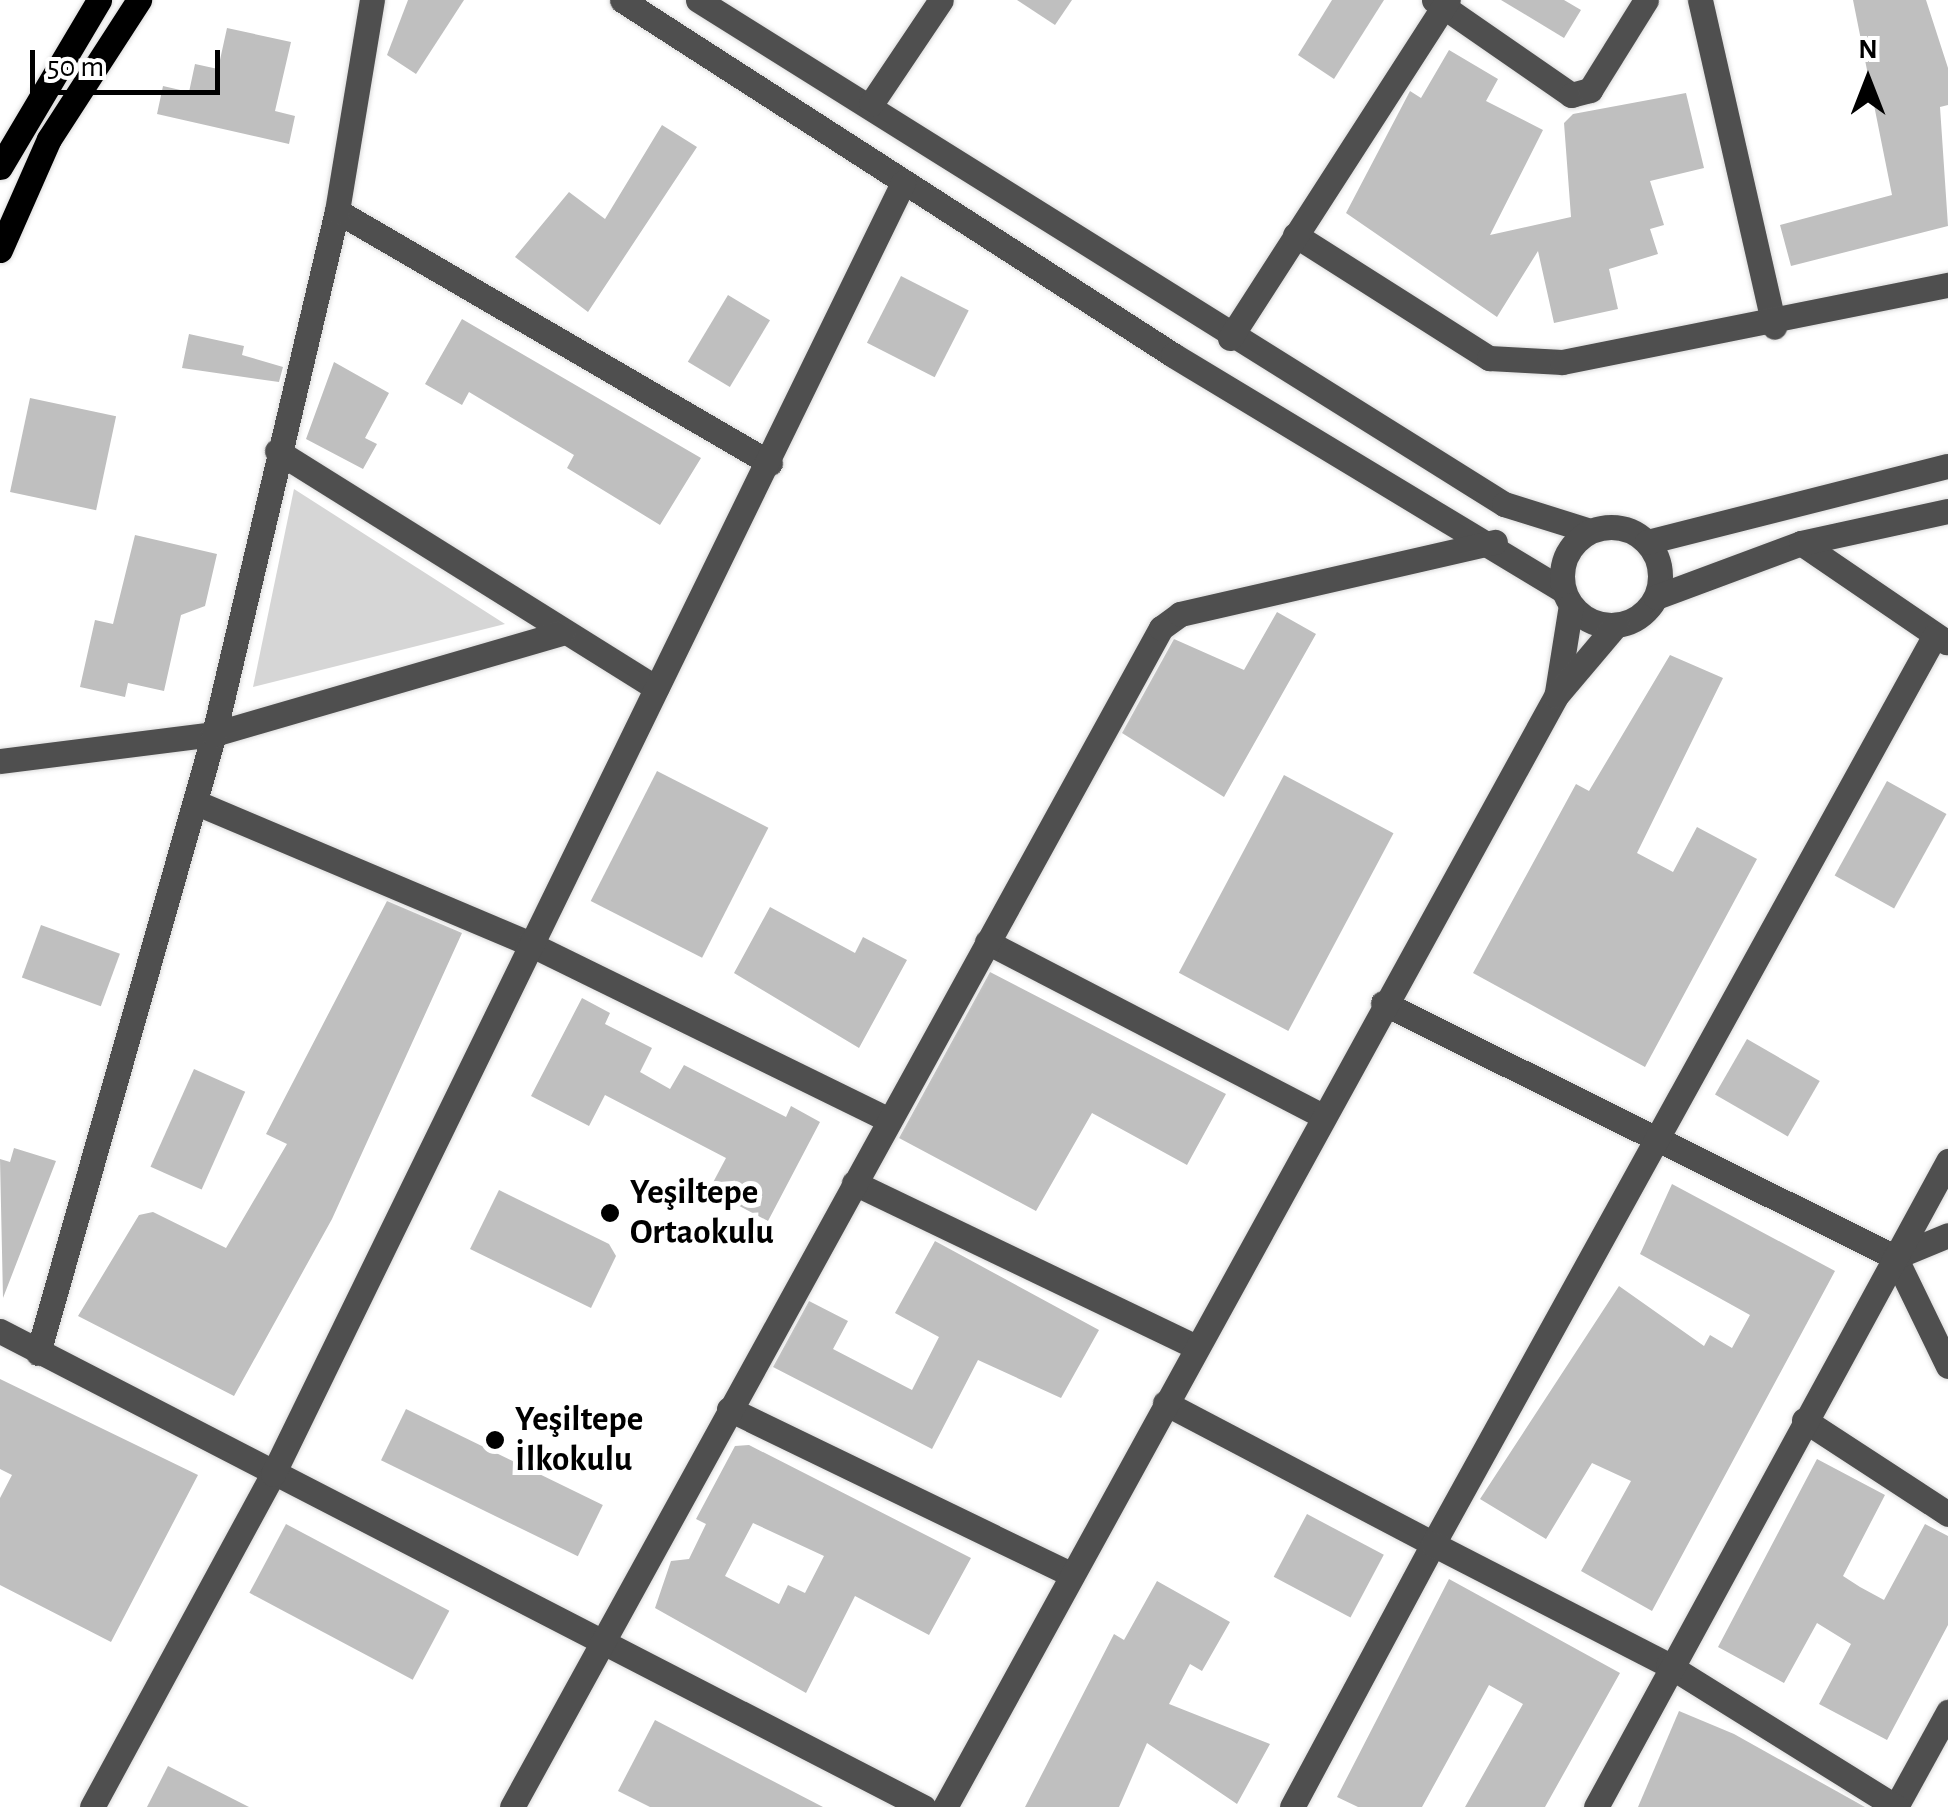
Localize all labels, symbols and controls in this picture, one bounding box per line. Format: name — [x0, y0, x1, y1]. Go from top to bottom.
scale bar — [35, 30, 225, 92]
north arrow — [1818, 30, 1918, 130]
text: N — [1858, 36, 1878, 64]
text: 50 m — [47, 52, 104, 82]
place label: Yeşiltepe Ortaokulu — [630, 1172, 774, 1254]
marker: Yeşiltepe Ortaokulu — [599, 1202, 621, 1224]
place label: Yeşiltepe İlkokulu — [515, 1399, 643, 1481]
marker: Yeşiltepe İlkokulu — [484, 1429, 506, 1451]

